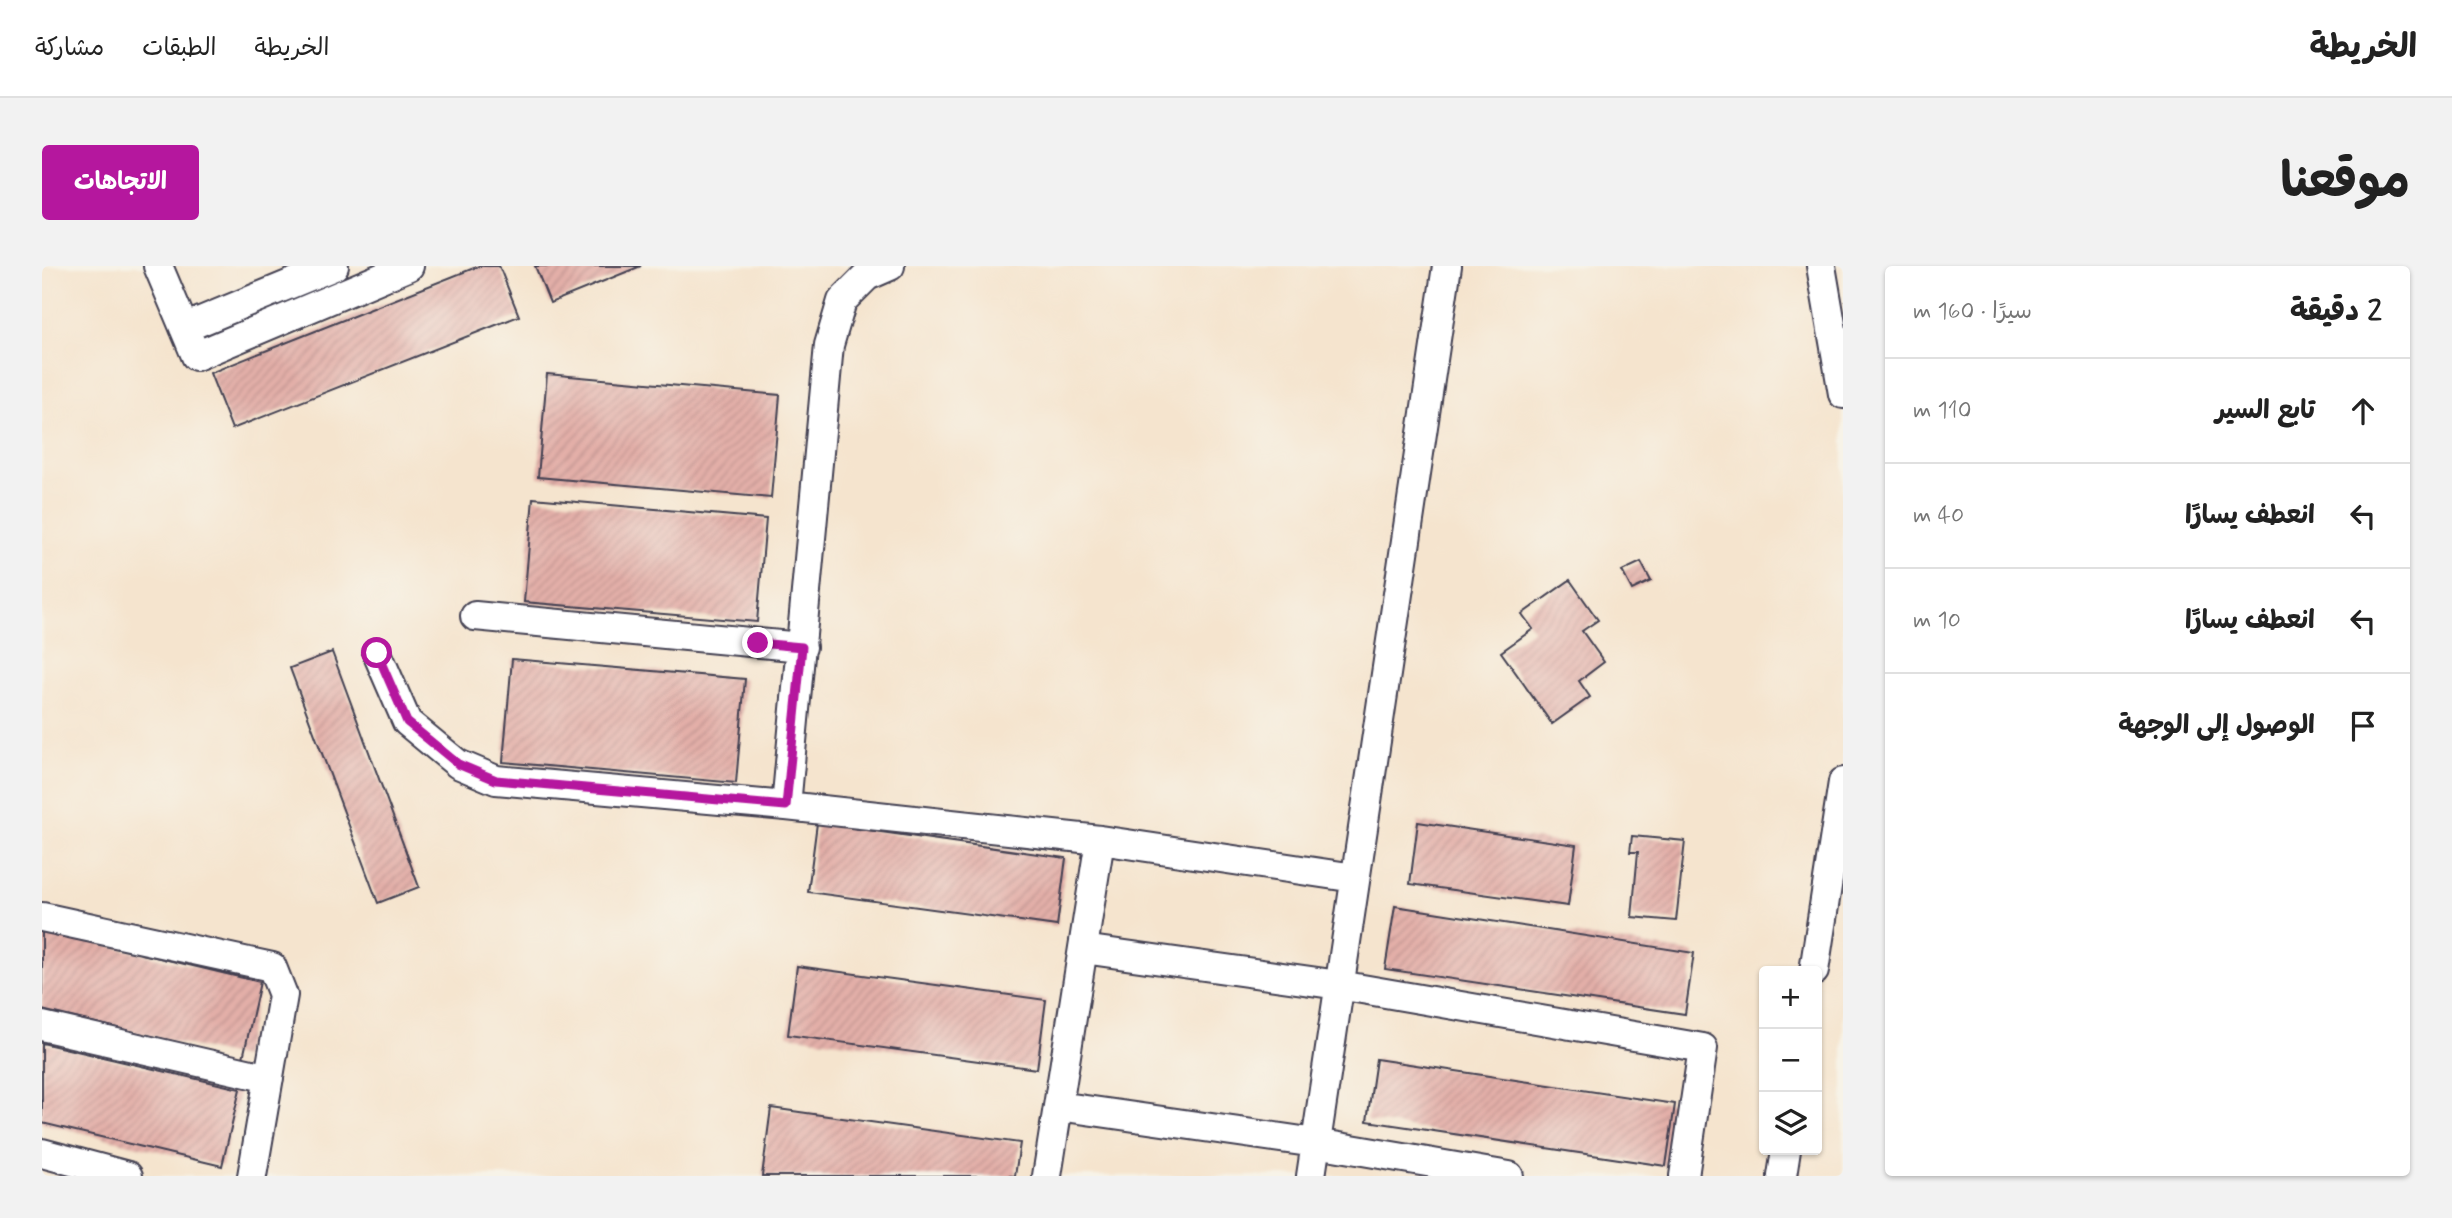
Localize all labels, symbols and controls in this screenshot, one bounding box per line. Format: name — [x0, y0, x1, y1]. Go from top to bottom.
text: الخريطة — [2310, 26, 2417, 70]
text: مشاركة — [35, 33, 104, 64]
text: الطبقات — [142, 33, 217, 64]
text: الخريطة — [255, 33, 329, 64]
button: الاتجاهات — [42, 145, 199, 220]
text: موقعنا — [2280, 150, 2410, 215]
text: 2 دقيقة — [2290, 292, 2382, 331]
text: سيرًا · 160 m — [1913, 297, 2032, 327]
icon: ahead — [2344, 392, 2382, 430]
text: تابع السير — [2215, 394, 2315, 428]
text: 110 m — [1913, 396, 1972, 426]
icon: left — [2344, 497, 2382, 535]
text: انعطف يسارًا — [2185, 499, 2315, 533]
text: 40 m — [1913, 501, 1964, 531]
icon: left — [2344, 602, 2382, 640]
text: انعطف يسارًا — [2185, 604, 2315, 638]
text: 10 m — [1913, 606, 1961, 636]
route end — [742, 627, 773, 658]
route start — [361, 637, 392, 668]
icon: arrive — [2344, 707, 2382, 745]
text: الوصول إلى الوجهة — [2118, 709, 2315, 743]
map controls — [1759, 966, 1822, 1155]
button: + — [1759, 966, 1822, 1029]
button: − — [1759, 1029, 1822, 1092]
button: layers — [1759, 1092, 1822, 1155]

